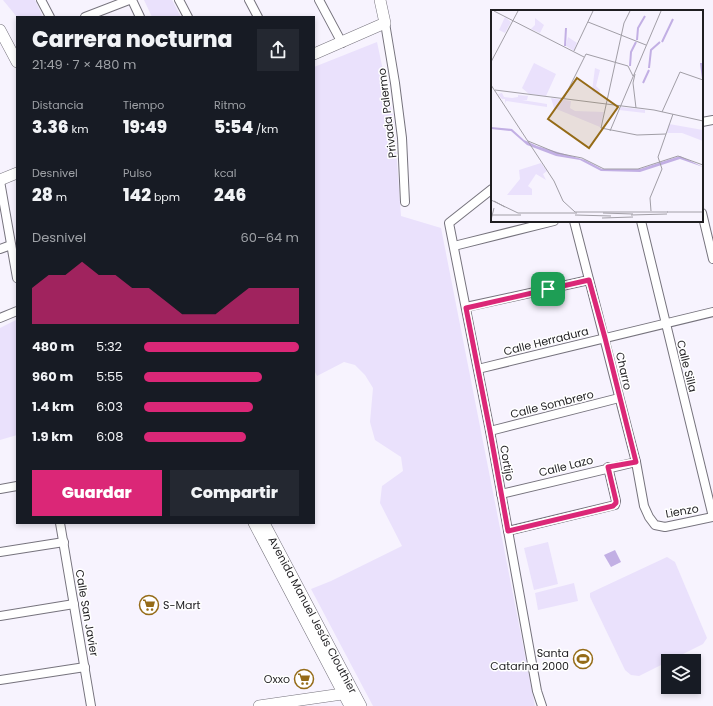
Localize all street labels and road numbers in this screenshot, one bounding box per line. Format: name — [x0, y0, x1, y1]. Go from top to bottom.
street label: Privada Palermo — [374, 67, 400, 159]
street label: Calle Herradura — [502, 323, 590, 359]
street label: Calle Silla — [673, 338, 701, 394]
street label: Charro — [612, 351, 636, 391]
street label: Calle Sombrero — [509, 386, 595, 422]
street label: Cortijo — [496, 444, 518, 482]
street label: Calle Lazo — [537, 452, 595, 480]
street label: Lienzo — [664, 500, 700, 522]
street label: Avenida Manuel Jesús Clouthier — [264, 534, 361, 696]
street label: Calle San Javier — [71, 568, 103, 658]

